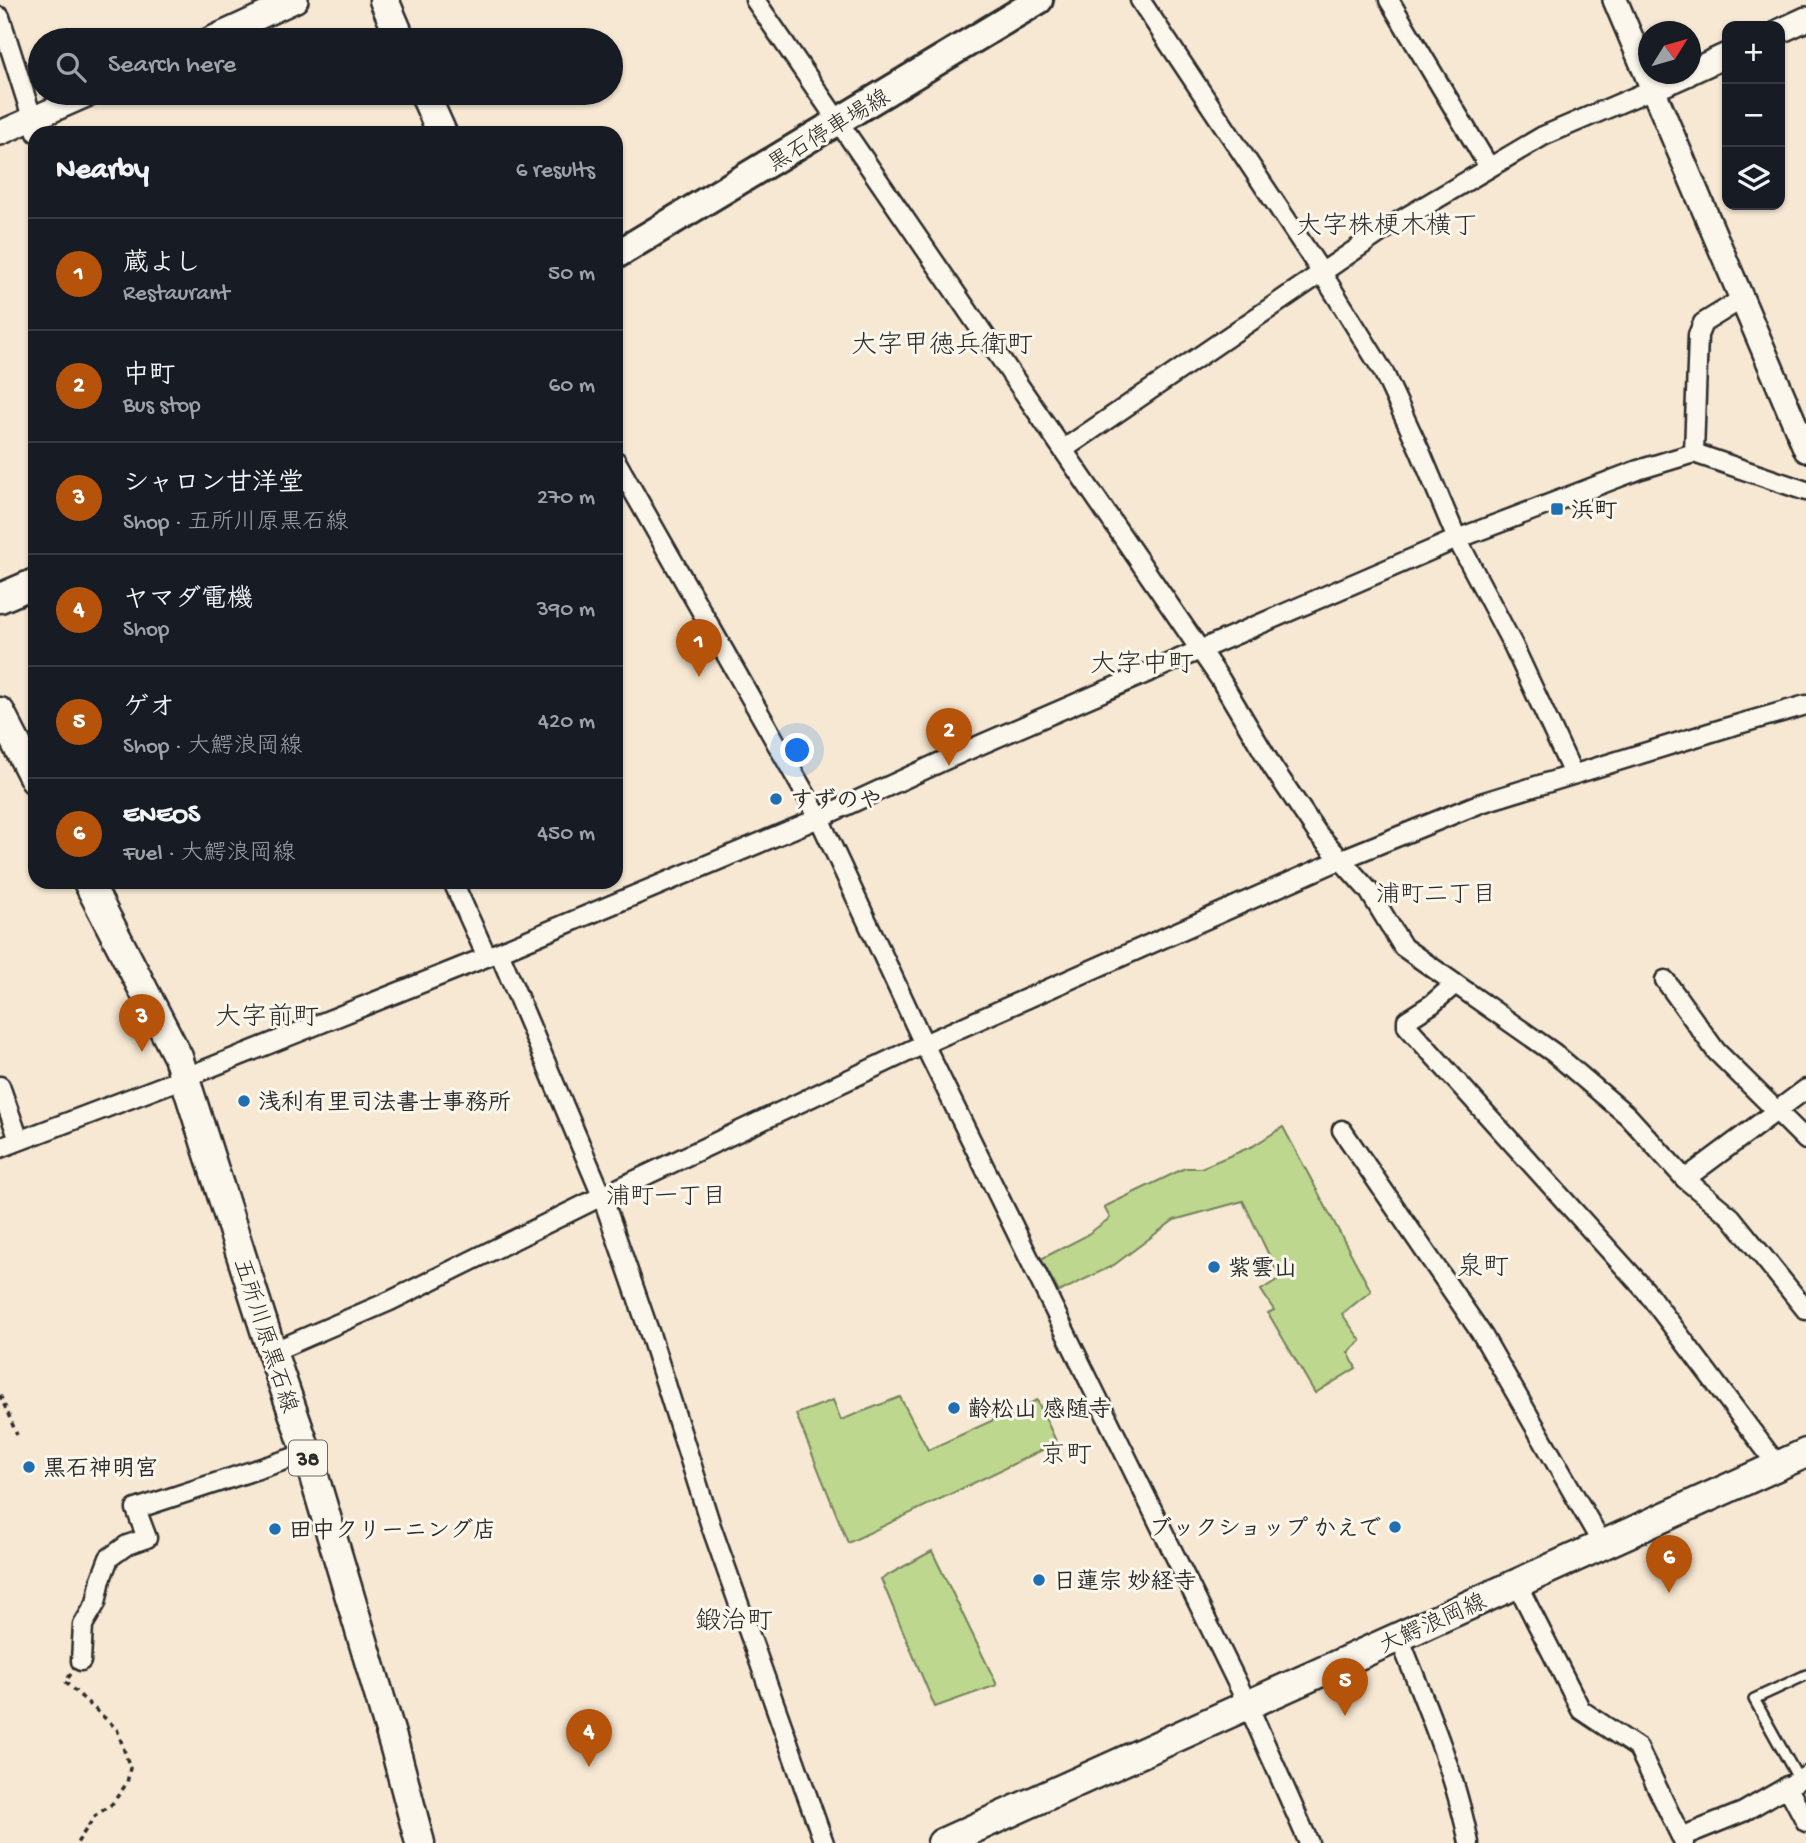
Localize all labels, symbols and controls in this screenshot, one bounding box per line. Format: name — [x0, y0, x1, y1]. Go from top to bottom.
north arrow — [1638, 21, 1701, 84]
map controls — [1722, 21, 1785, 210]
button: + — [1722, 21, 1785, 84]
search box — [28, 28, 623, 105]
icon: search — [52, 48, 90, 86]
text: Search here — [108, 51, 236, 82]
street label: 黒石停車場線 — [763, 84, 896, 179]
button: − — [1722, 84, 1785, 147]
button: layers — [1722, 147, 1785, 210]
text: Nearby — [56, 154, 149, 189]
text: 6 results — [516, 158, 595, 185]
district label: 大字株梗木横丁 — [1296, 211, 1478, 244]
text: 蔵よし — [123, 250, 201, 281]
text: 1 — [74, 261, 84, 288]
text: 50 m — [548, 261, 595, 288]
text: Restaurant — [123, 281, 230, 308]
district label: 大字甲徳兵衛町 — [851, 331, 1033, 363]
text: 中町 — [123, 362, 175, 393]
text: 2 — [73, 373, 85, 400]
text: 60 m — [549, 373, 595, 400]
text: Bus stop — [123, 393, 201, 420]
text: シャロン甘洋堂 — [123, 470, 304, 501]
text: 3 — [73, 485, 85, 512]
text: 270 m — [537, 485, 595, 512]
place label: 浜町 — [1571, 498, 1617, 526]
marker: 浜町 — [1549, 501, 1565, 517]
text: Shop · 五所川原黒石線 — [123, 510, 348, 537]
text: ヤマダ電機 — [123, 586, 253, 617]
text: 4 — [74, 597, 84, 624]
text: 390 m — [537, 597, 595, 624]
text: Shop — [123, 617, 169, 644]
pin: 1 — [676, 619, 722, 677]
district label: 大字中町 — [1090, 649, 1194, 682]
text: ゲオ — [123, 694, 175, 725]
pin: 2 — [926, 708, 972, 766]
text: 5 — [73, 709, 85, 736]
text: 420 m — [538, 709, 595, 736]
your location — [780, 733, 814, 767]
text: Shop · 大鰐浪岡線 — [123, 734, 302, 761]
place label: すずのや — [790, 788, 882, 816]
marker: すずのや — [768, 791, 784, 807]
text: ENEOS — [123, 801, 200, 832]
text: 6 — [73, 821, 85, 848]
text: 450 m — [537, 821, 595, 848]
text: Fuel · 大鰐浪岡線 — [123, 841, 296, 868]
district label: 浦町二丁目 — [1376, 881, 1496, 911]
pin: 3 — [119, 994, 165, 1052]
district label: 大字前町 — [215, 1002, 319, 1035]
place label: 浅利有里司法書士事務所 — [258, 1090, 511, 1118]
marker: 浅利有里司法書士事務所 — [236, 1093, 252, 1109]
district label: 浦町一丁目 — [606, 1183, 726, 1213]
district label: 泉町 — [1457, 1252, 1509, 1285]
street label: 五所川原黒石線 — [226, 1255, 302, 1417]
place label: 紫雲山 — [1228, 1256, 1297, 1284]
marker: 紫雲山 — [1206, 1259, 1222, 1275]
place label: 齢松山 感随寺 — [968, 1397, 1111, 1425]
marker: 齢松山 感随寺 — [946, 1400, 962, 1416]
road number: 38 — [289, 1440, 327, 1476]
district label: 京町 — [1040, 1441, 1092, 1473]
place label: 黒石神明宮 — [43, 1456, 158, 1484]
marker: 黒石神明宮 — [21, 1459, 37, 1475]
place label: ブックショップ かえで — [1149, 1516, 1381, 1544]
place label: 田中クリーニング店 — [289, 1518, 496, 1546]
marker: ブックショップ かえで — [1387, 1519, 1403, 1535]
marker: 田中クリーニング店 — [267, 1521, 283, 1537]
pin: 6 — [1646, 1535, 1692, 1593]
place label: 日蓮宗 妙経寺 — [1053, 1569, 1196, 1597]
marker: 日蓮宗 妙経寺 — [1031, 1572, 1047, 1588]
street label: 大鰐浪岡線 — [1375, 1589, 1491, 1661]
district label: 鍛治町 — [695, 1607, 773, 1639]
pin: 5 — [1322, 1658, 1368, 1716]
pin: 4 — [566, 1709, 612, 1767]

